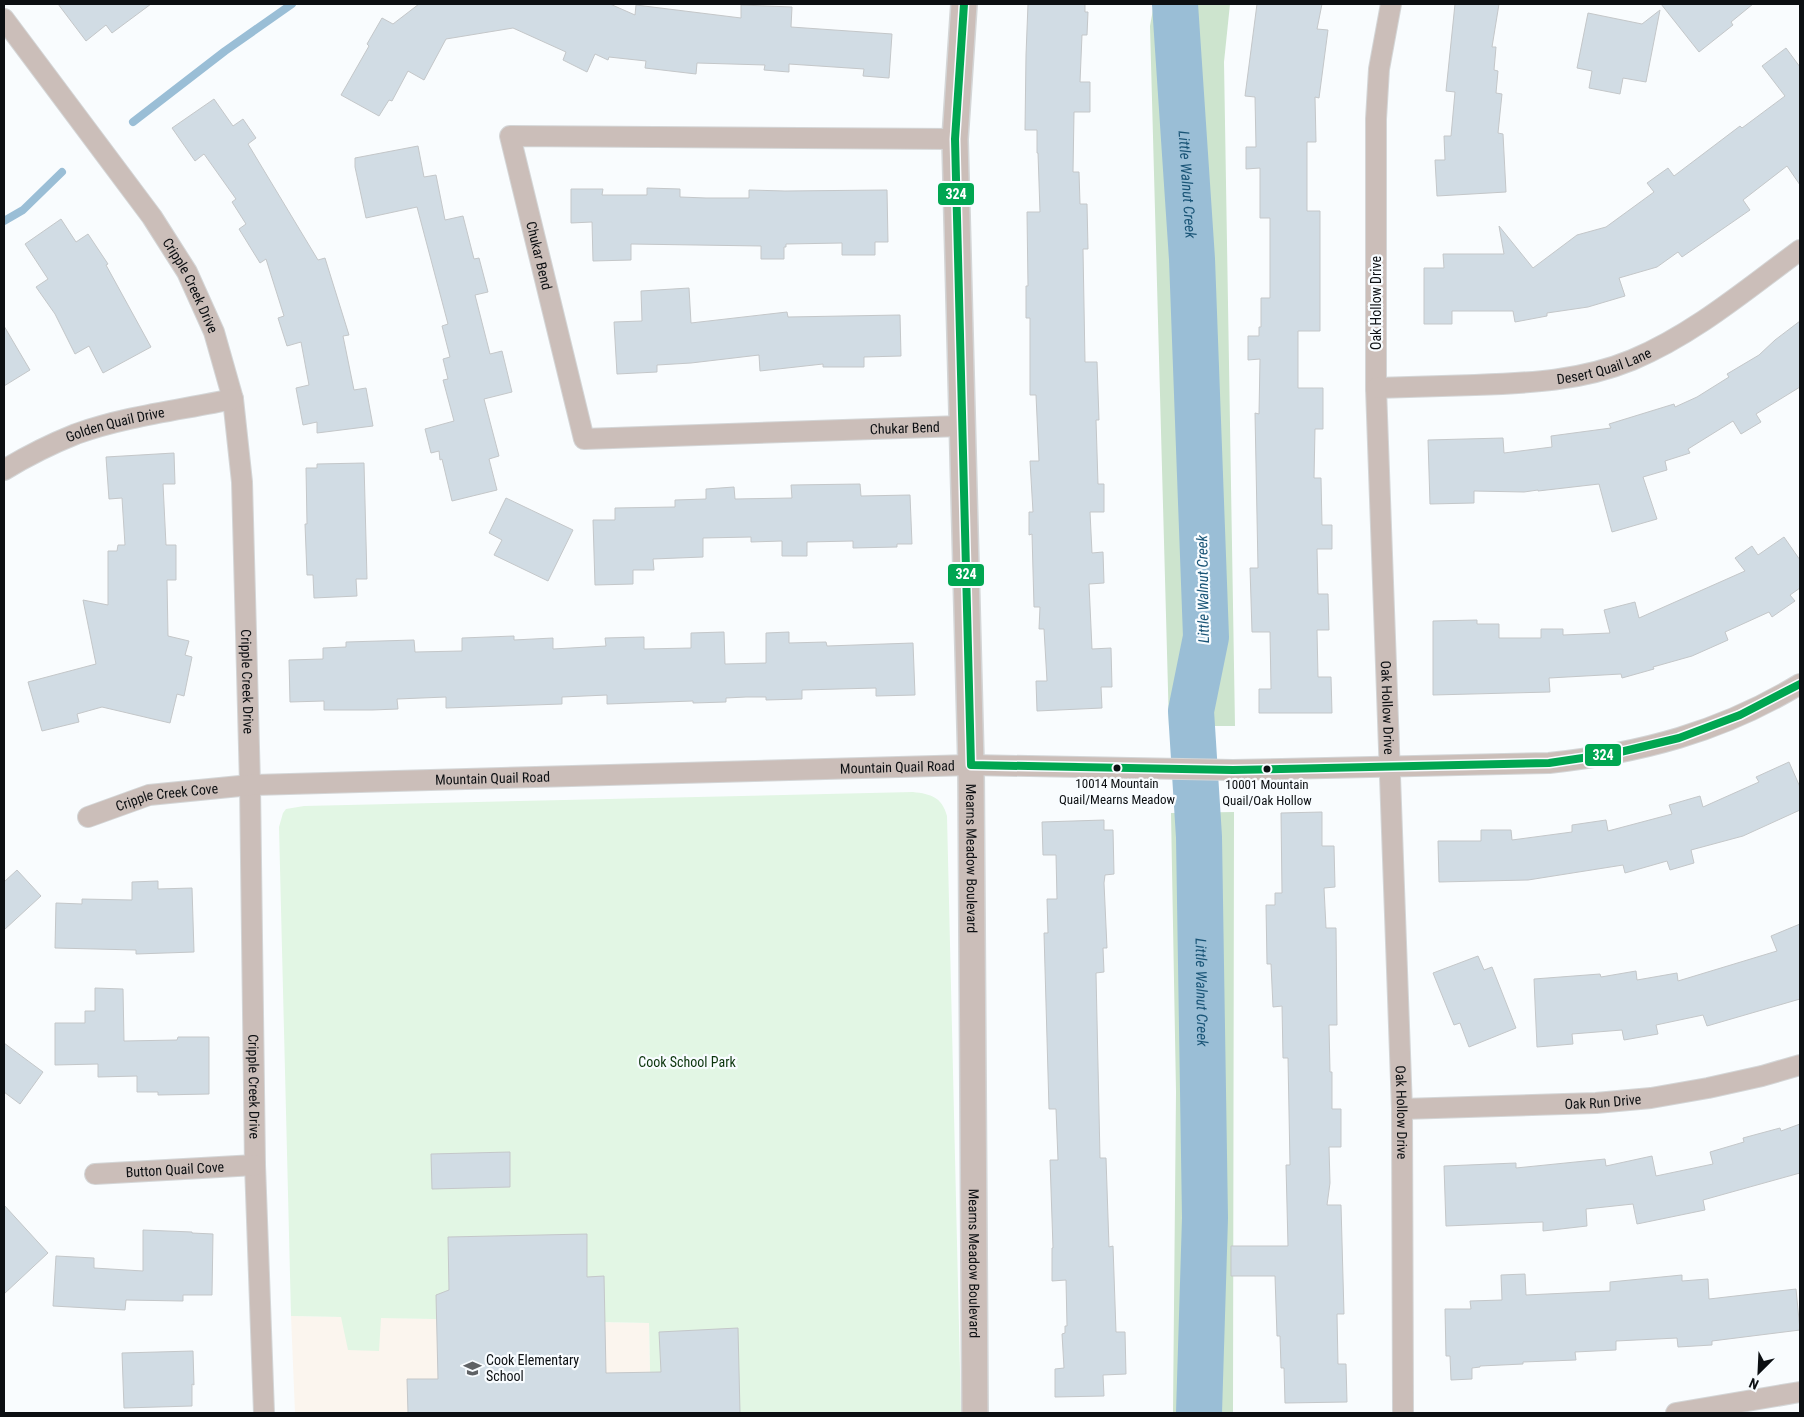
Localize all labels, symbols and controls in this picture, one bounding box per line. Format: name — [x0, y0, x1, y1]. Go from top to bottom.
water label: Little Walnut Creek — [1174, 130, 1200, 240]
line badge: 324 — [937, 182, 975, 206]
text: 324 — [945, 186, 967, 202]
street label: Chukar Bend — [523, 220, 555, 291]
street label: Cripple Creek Drive — [159, 235, 222, 336]
street label: Oak Hollow Drive — [1368, 256, 1384, 350]
street label: Desert Quail Lane — [1556, 344, 1654, 387]
street label: Golden Quail Drive — [63, 404, 166, 445]
street label: Chukar Bend — [870, 419, 940, 437]
water label: Little Walnut Creek — [1193, 534, 1213, 643]
line badge: 324 — [947, 563, 985, 587]
text: 324 — [955, 566, 977, 582]
street label: Cripple Creek Drive — [238, 629, 257, 735]
street label: Oak Hollow Drive — [1378, 660, 1397, 755]
line badge: 324 — [1584, 743, 1622, 767]
text: 324 — [1592, 747, 1614, 763]
street label: Mountain Quail Road — [840, 757, 955, 777]
marker: 10014 Mountain Quail/Mearns Meadow — [1112, 763, 1122, 773]
marker: 10001 Mountain Quail/Oak Hollow — [1262, 764, 1272, 774]
street label: Mountain Quail Road — [435, 769, 550, 788]
place label: 10014 Mountain Quail/Mearns Meadow — [1059, 776, 1176, 807]
place label: 10001 Mountain Quail/Oak Hollow — [1222, 777, 1312, 808]
street label: Cripple Creek Cove — [113, 780, 219, 814]
street label: Mearns Meadow Boulevard — [963, 784, 980, 933]
water label: Little Walnut Creek — [1192, 938, 1211, 1047]
street label: Cripple Creek Drive — [245, 1034, 263, 1140]
park label: Cook School Park — [638, 1054, 736, 1070]
street label: Oak Hollow Drive — [1392, 1065, 1410, 1160]
street label: Oak Run Drive — [1564, 1091, 1642, 1112]
street label: Button Quail Cove — [125, 1159, 225, 1180]
street label: Mearns Meadow Boulevard — [966, 1189, 983, 1338]
north arrow — [1734, 1347, 1784, 1397]
place label: Cook Elementary School — [486, 1352, 579, 1384]
school or university icon: Cook Elementary School — [462, 1358, 482, 1378]
text: N — [1747, 1375, 1761, 1393]

